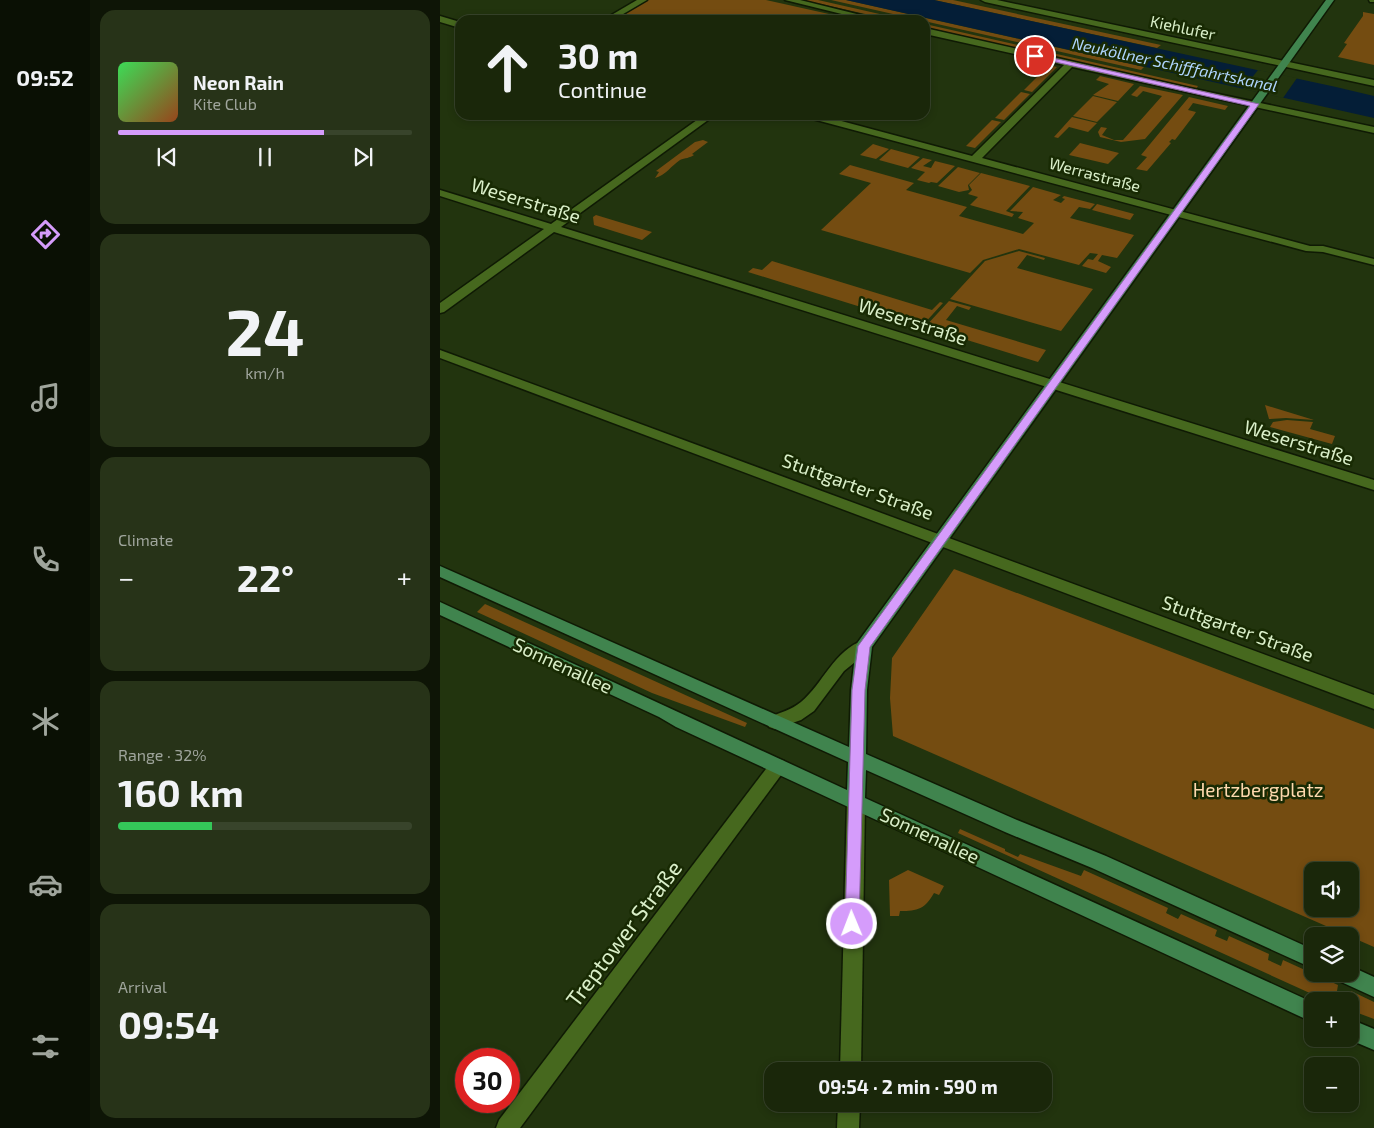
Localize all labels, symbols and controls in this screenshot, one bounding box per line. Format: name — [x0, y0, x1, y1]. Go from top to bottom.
street label: Kiehlufer — [1149, 11, 1218, 43]
water label: Neuköllner Schifffahrtskanal — [1070, 33, 1280, 95]
text: 30 m — [558, 34, 638, 76]
icon: ahead — [475, 35, 540, 100]
pin — [1014, 35, 1056, 77]
icon: arrive — [1021, 42, 1049, 70]
text: 09:52 — [16, 64, 74, 90]
text: Neon Rain — [193, 71, 284, 94]
text: Continue — [558, 76, 647, 102]
text: Kite Club — [193, 94, 257, 113]
icon: previous — [153, 143, 181, 171]
icon: pause — [251, 143, 279, 171]
icon: next — [349, 143, 377, 171]
street label: Werrastraße — [1047, 153, 1143, 195]
street label: Weserstraße — [468, 172, 584, 228]
icon: directions — [28, 217, 63, 252]
text: 24 — [225, 291, 305, 369]
street label: Weserstraße — [856, 293, 970, 349]
text: km/h — [245, 363, 285, 382]
icon: music — [28, 380, 63, 415]
street label: Weserstraße — [1241, 414, 1357, 470]
street label: Stuttgarter Straße — [779, 448, 937, 524]
text: Climate — [118, 530, 173, 549]
icon: phone — [28, 542, 63, 577]
text: 22° — [237, 554, 294, 600]
text: − — [118, 560, 134, 594]
text: + — [397, 560, 412, 594]
street label: Stuttgarter Straße — [1159, 590, 1317, 666]
street label: Sonnenallee — [510, 632, 616, 698]
icon: climate — [28, 704, 63, 739]
text: Range · 32% — [118, 745, 207, 764]
text: 160 km — [118, 769, 244, 815]
park label: Hertzbergplatz — [1193, 778, 1323, 801]
street label: Sonnenallee — [877, 802, 983, 868]
street label: Treptower Straße — [560, 855, 686, 1011]
map controls — [1304, 862, 1359, 1112]
button: sound — [1304, 862, 1359, 917]
icon: car — [28, 867, 63, 902]
position arrow — [825, 897, 877, 949]
button: layers — [1304, 927, 1359, 982]
text: Arrival — [118, 977, 167, 996]
button: + — [1304, 992, 1359, 1047]
text: 09:54 — [118, 1001, 219, 1047]
icon: filters — [28, 1029, 63, 1064]
speed limit sign: 30 — [455, 1048, 520, 1113]
button: − — [1304, 1057, 1359, 1112]
text: 09:54 · 2 min · 590 m — [818, 1075, 998, 1098]

